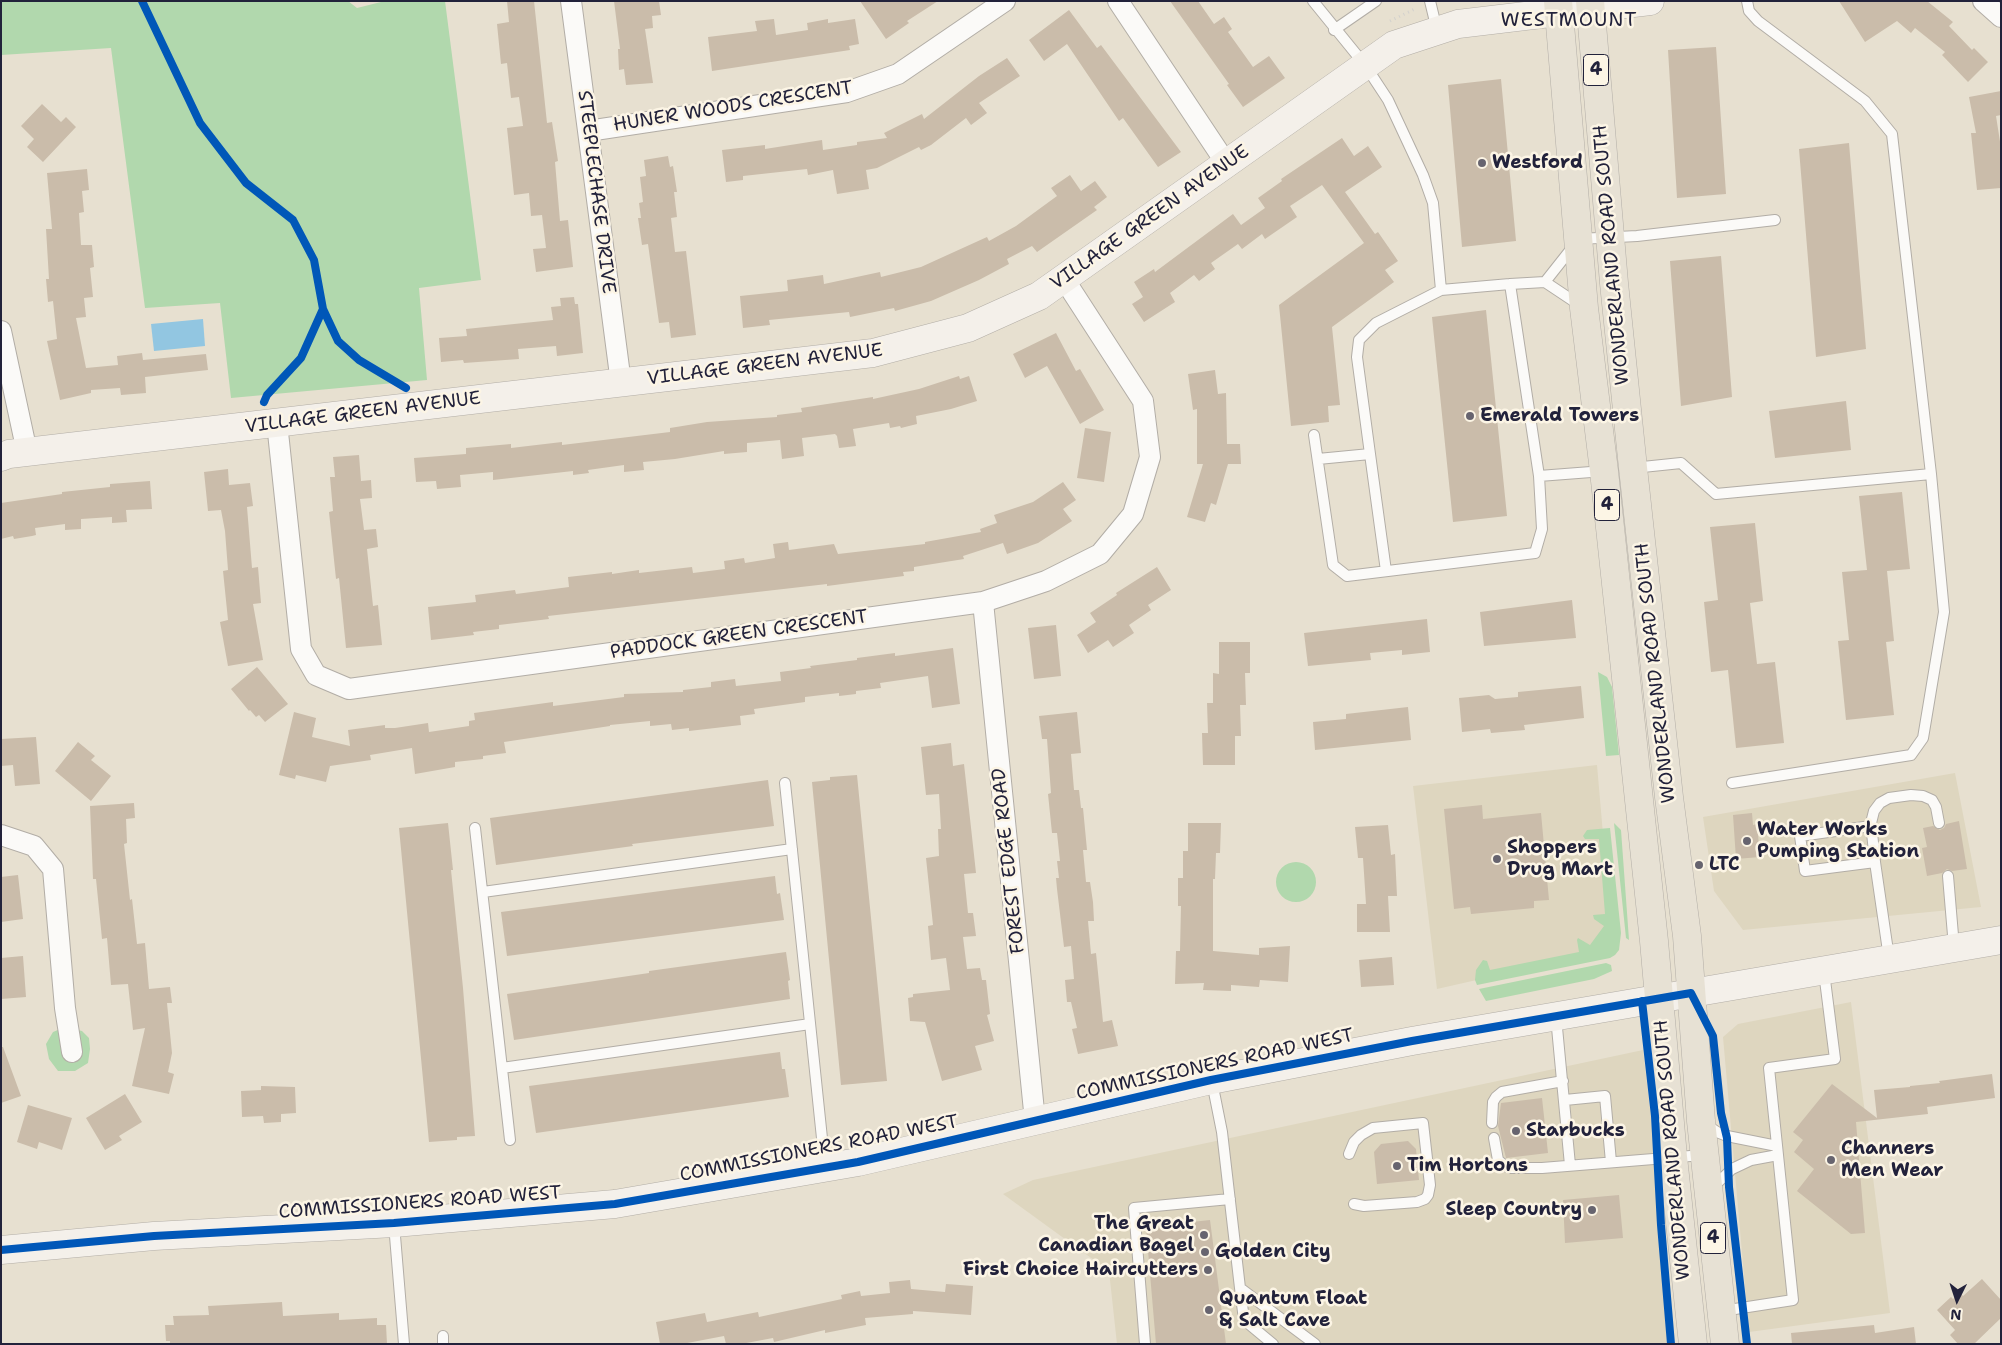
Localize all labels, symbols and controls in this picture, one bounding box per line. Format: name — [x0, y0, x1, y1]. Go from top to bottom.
district label: WESTMOUNT — [1499, 9, 1639, 33]
road number: 4 — [1584, 54, 1608, 86]
street label: HUNER WOODS CRESCENT — [612, 77, 854, 137]
street label: STEEPLECHASE DRIVE — [572, 89, 620, 295]
street label: WONDERLAND ROAD SOUTH — [1589, 124, 1635, 386]
street label: VILLAGE GREEN AVENUE — [1046, 141, 1254, 295]
place label: Westford — [1492, 152, 1583, 174]
marker: Westford — [1476, 157, 1488, 169]
street label: VILLAGE GREEN AVENUE — [646, 339, 884, 391]
street label: VILLAGE GREEN AVENUE — [244, 387, 482, 439]
place label: Emerald Towers — [1480, 405, 1639, 427]
marker: Emerald Towers — [1464, 410, 1476, 422]
road number: 4 — [1594, 490, 1620, 520]
street label: WONDERLAND ROAD SOUTH — [1631, 542, 1681, 804]
street label: PADDOCK GREEN CRESCENT — [609, 606, 869, 664]
street label: FOREST EDGE ROAD — [988, 767, 1030, 955]
place label: Water Works Pumping Station — [1757, 819, 1919, 863]
marker: Water Works Pumping Station — [1741, 835, 1753, 847]
place label: Shoppers Drug Mart — [1507, 837, 1613, 881]
marker: Shoppers Drug Mart — [1491, 853, 1503, 865]
place label: LTC — [1709, 854, 1740, 876]
marker: LTC — [1693, 859, 1705, 871]
street label: WONDERLAND ROAD SOUTH — [1650, 1019, 1696, 1281]
street label: COMMISSIONERS ROAD WEST — [1074, 1024, 1356, 1106]
street label: COMMISSIONERS ROAD WEST — [678, 1111, 960, 1187]
place label: Starbucks — [1526, 1120, 1625, 1142]
marker: Starbucks — [1510, 1125, 1522, 1137]
place label: Channers Men Wear — [1841, 1138, 1943, 1182]
marker: Channers Men Wear — [1825, 1154, 1837, 1166]
place label: Tim Hortons — [1407, 1155, 1528, 1177]
marker: Tim Hortons — [1391, 1160, 1403, 1172]
street label: COMMISSIONERS ROAD WEST — [278, 1182, 562, 1224]
place label: Sleep Country — [1445, 1199, 1582, 1221]
marker: Sleep Country — [1586, 1204, 1598, 1216]
place label: The Great Canadian Bagel — [1038, 1213, 1194, 1257]
road number: 4 — [1700, 1222, 1726, 1254]
marker: The Great Canadian Bagel — [1198, 1229, 1210, 1241]
place label: Golden City — [1215, 1241, 1331, 1263]
marker: Golden City — [1199, 1246, 1211, 1258]
place label: First Choice Haircutters — [963, 1259, 1198, 1281]
marker: First Choice Haircutters — [1202, 1264, 1214, 1276]
north arrow — [1932, 1275, 1982, 1325]
place label: Quantum Float & Salt Cave — [1219, 1288, 1367, 1332]
marker: Quantum Float & Salt Cave — [1203, 1304, 1215, 1316]
text: N — [1950, 1306, 1962, 1324]

